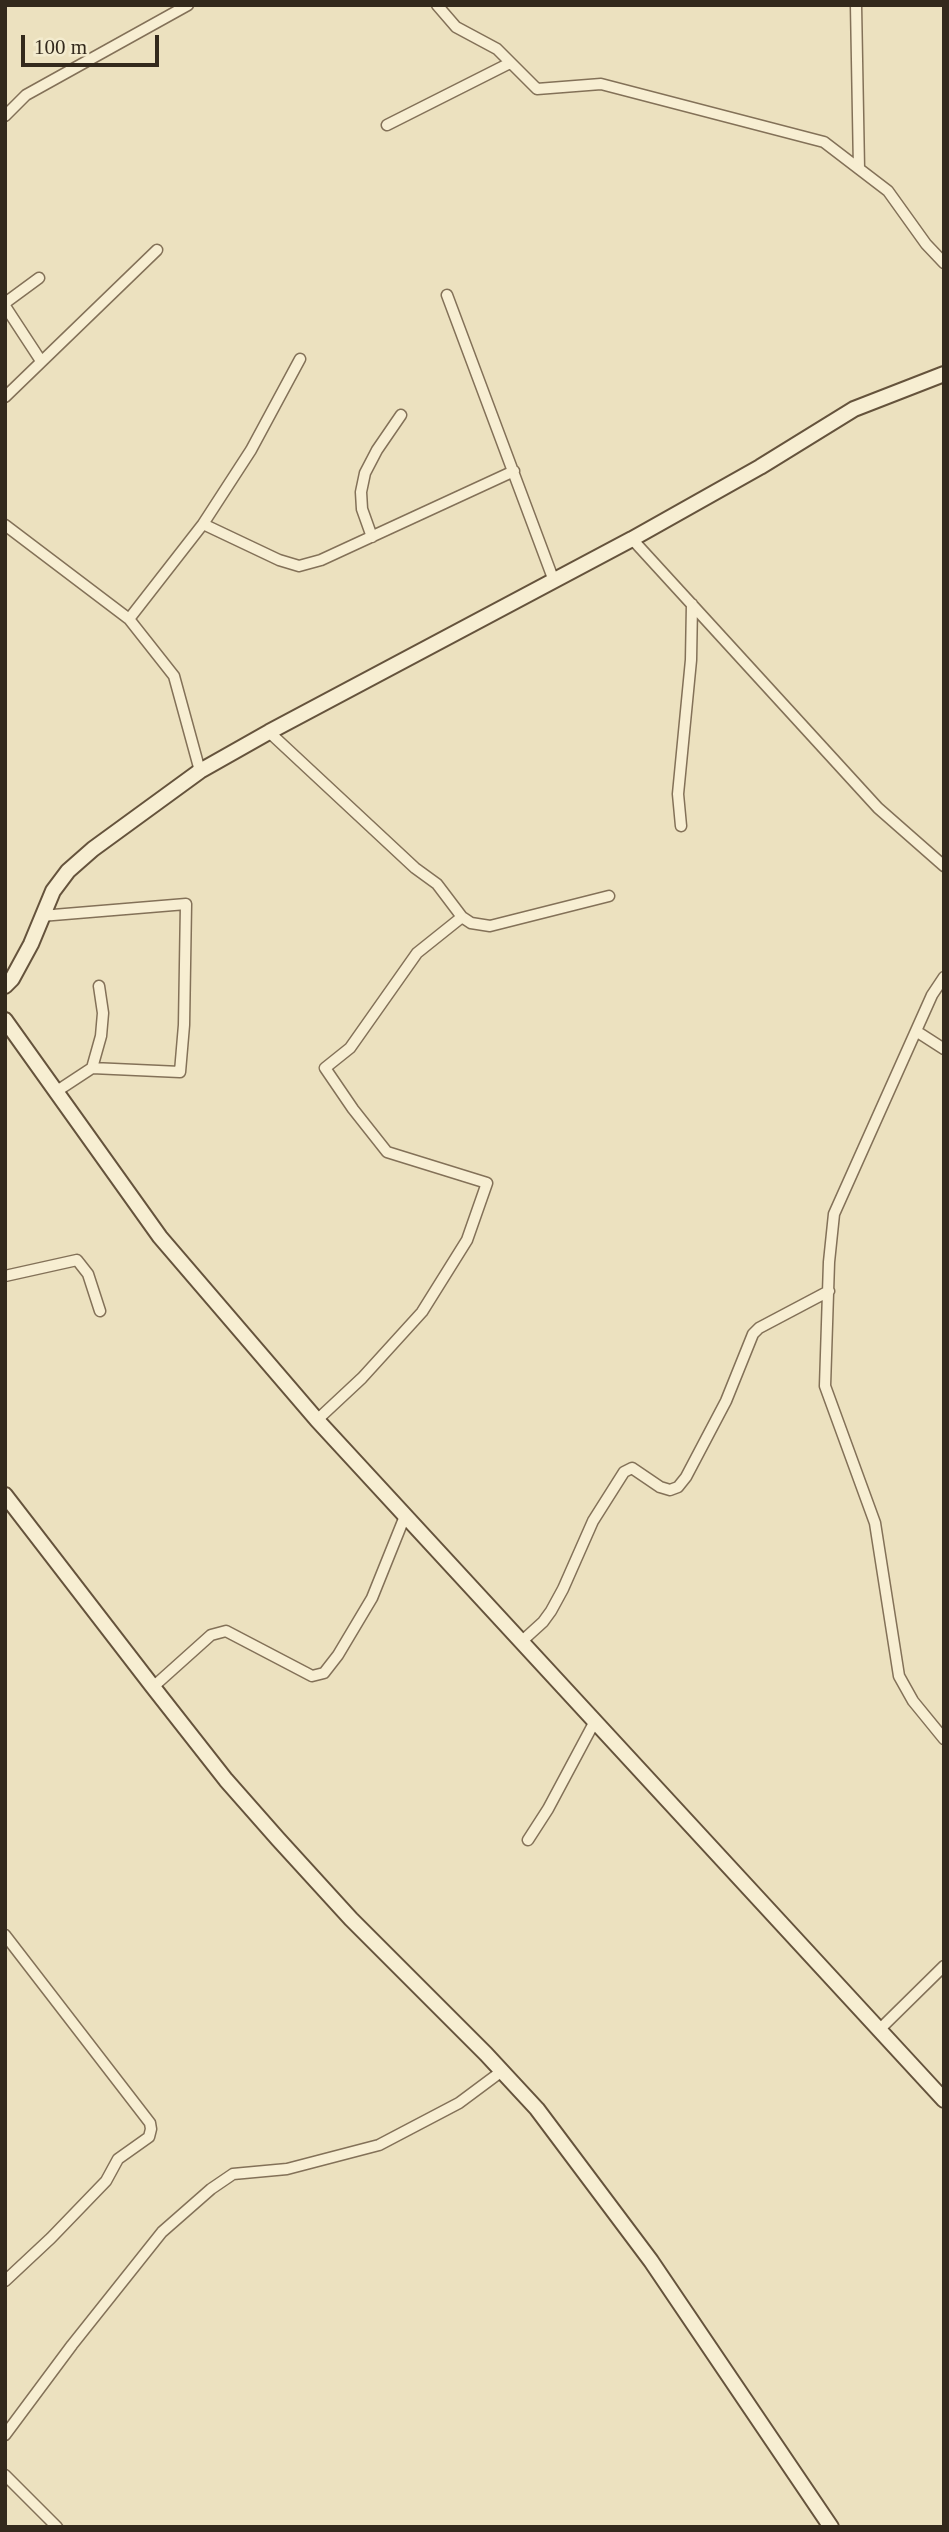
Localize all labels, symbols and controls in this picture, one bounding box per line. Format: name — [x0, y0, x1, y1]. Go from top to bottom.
scale bar — [24, 21, 163, 65]
text: 100 m — [34, 35, 87, 59]

